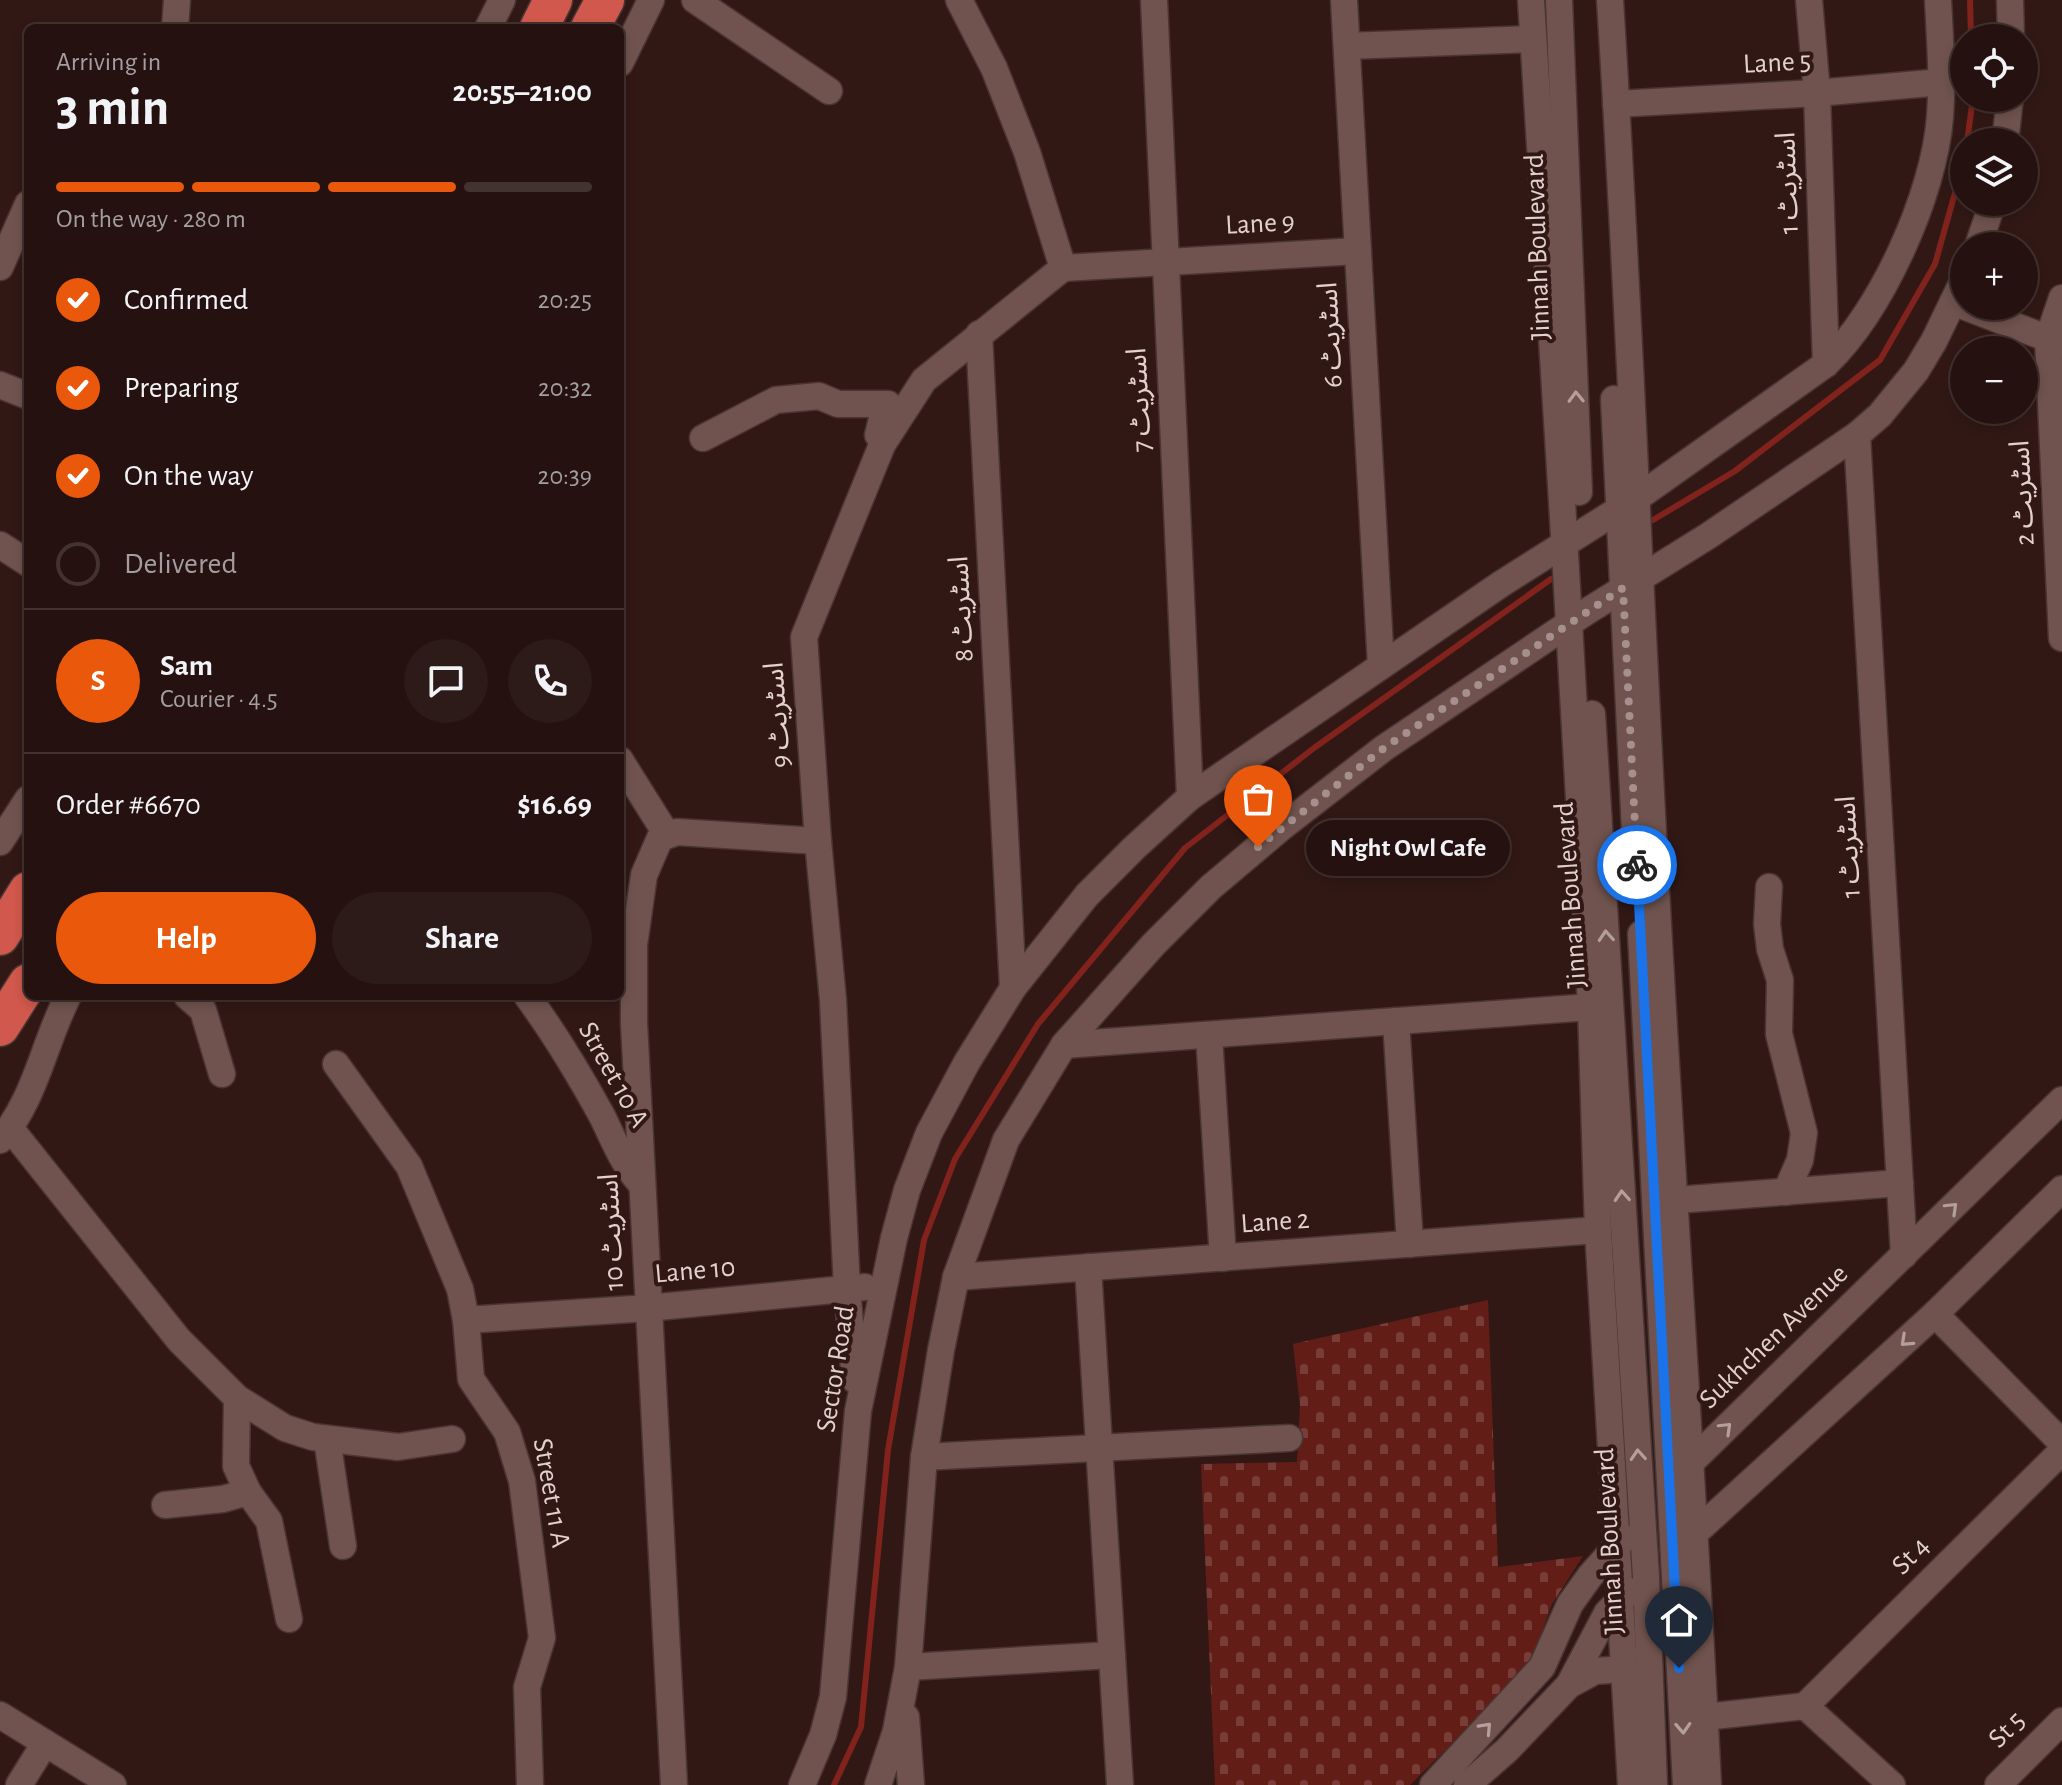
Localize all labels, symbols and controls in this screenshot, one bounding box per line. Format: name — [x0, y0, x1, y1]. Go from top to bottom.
map controls — [1950, 24, 2038, 424]
button: locate — [1950, 24, 2038, 112]
street label: Lane 5 — [1742, 47, 1812, 79]
text: Arriving in — [56, 49, 161, 75]
text: 20:55–21:00 — [453, 77, 592, 107]
text: 3 min — [56, 82, 169, 134]
button: layers — [1950, 128, 2038, 216]
street label: اسٹریٹ 1 — [1772, 131, 1805, 235]
street label: Jinnah Boulevard — [1521, 153, 1555, 341]
text: On the way · 280 m — [56, 206, 246, 232]
street label: Lane 9 — [1225, 208, 1295, 240]
button: + — [1950, 232, 2038, 320]
icon: check — [56, 278, 100, 322]
street label: اسٹریٹ 6 — [1314, 281, 1349, 389]
text: Confirmed — [124, 285, 248, 315]
text: 20:25 — [538, 287, 592, 313]
button: − — [1950, 336, 2038, 424]
street label: اسٹریٹ 7 — [1123, 347, 1158, 453]
icon: check — [56, 366, 100, 410]
text: Preparing — [124, 373, 239, 403]
text: 20:32 — [538, 375, 592, 401]
one-way arrow — [1567, 390, 1584, 403]
street label: اسٹریٹ 2 — [2006, 439, 2041, 546]
icon: check — [56, 454, 100, 498]
text: On the way — [124, 461, 253, 491]
text: 20:39 — [538, 463, 592, 489]
text: Delivered — [124, 549, 237, 579]
street label: اسٹریٹ 8 — [945, 555, 980, 663]
button: chat — [404, 639, 488, 723]
button: phone — [508, 639, 592, 723]
text: Sam — [160, 651, 213, 681]
street label: اسٹریٹ 9 — [760, 661, 797, 769]
text: S — [91, 666, 105, 696]
text: Courier · 4.5 — [160, 686, 278, 712]
pin — [1224, 765, 1292, 847]
icon: bag — [1236, 777, 1280, 821]
text: Order #6670 — [56, 790, 201, 820]
text: $16.69 — [517, 790, 592, 820]
street label: اسٹریٹ 1 — [1832, 795, 1867, 899]
street label: Jinnah Boulevard — [1551, 801, 1591, 989]
callout: Night Owl Cafe — [1306, 819, 1510, 875]
courier — [1597, 825, 1677, 905]
text: Night Owl Cafe — [1330, 835, 1486, 861]
icon: bike — [1615, 843, 1659, 887]
button: Help — [56, 892, 316, 984]
button: Share — [332, 892, 592, 984]
one-way arrow — [1598, 929, 1615, 942]
street label: Street 10 A — [573, 1018, 653, 1132]
street label: اسٹریٹ 10 — [595, 1173, 630, 1291]
one-way arrow — [1614, 1189, 1631, 1202]
one-way arrow — [1943, 1203, 1957, 1217]
street label: Lane 2 — [1240, 1206, 1310, 1238]
street label: Lane 10 — [654, 1254, 736, 1288]
street label: Sukhchen Avenue — [1695, 1260, 1853, 1414]
street label: Sector Road — [812, 1304, 860, 1434]
one-way arrow — [1900, 1331, 1915, 1345]
one-way arrow — [1717, 1423, 1731, 1437]
street label: Street 11 A — [528, 1436, 574, 1550]
street label: Jinnah Boulevard — [1591, 1447, 1629, 1635]
one-way arrow — [1630, 1448, 1647, 1461]
street label: St 4 — [1887, 1532, 1935, 1580]
pin — [1645, 1586, 1713, 1668]
icon: home — [1657, 1598, 1701, 1642]
street label: St 5 — [1983, 1706, 2031, 1754]
one-way arrow — [1476, 1722, 1490, 1737]
one-way arrow — [1674, 1722, 1691, 1735]

